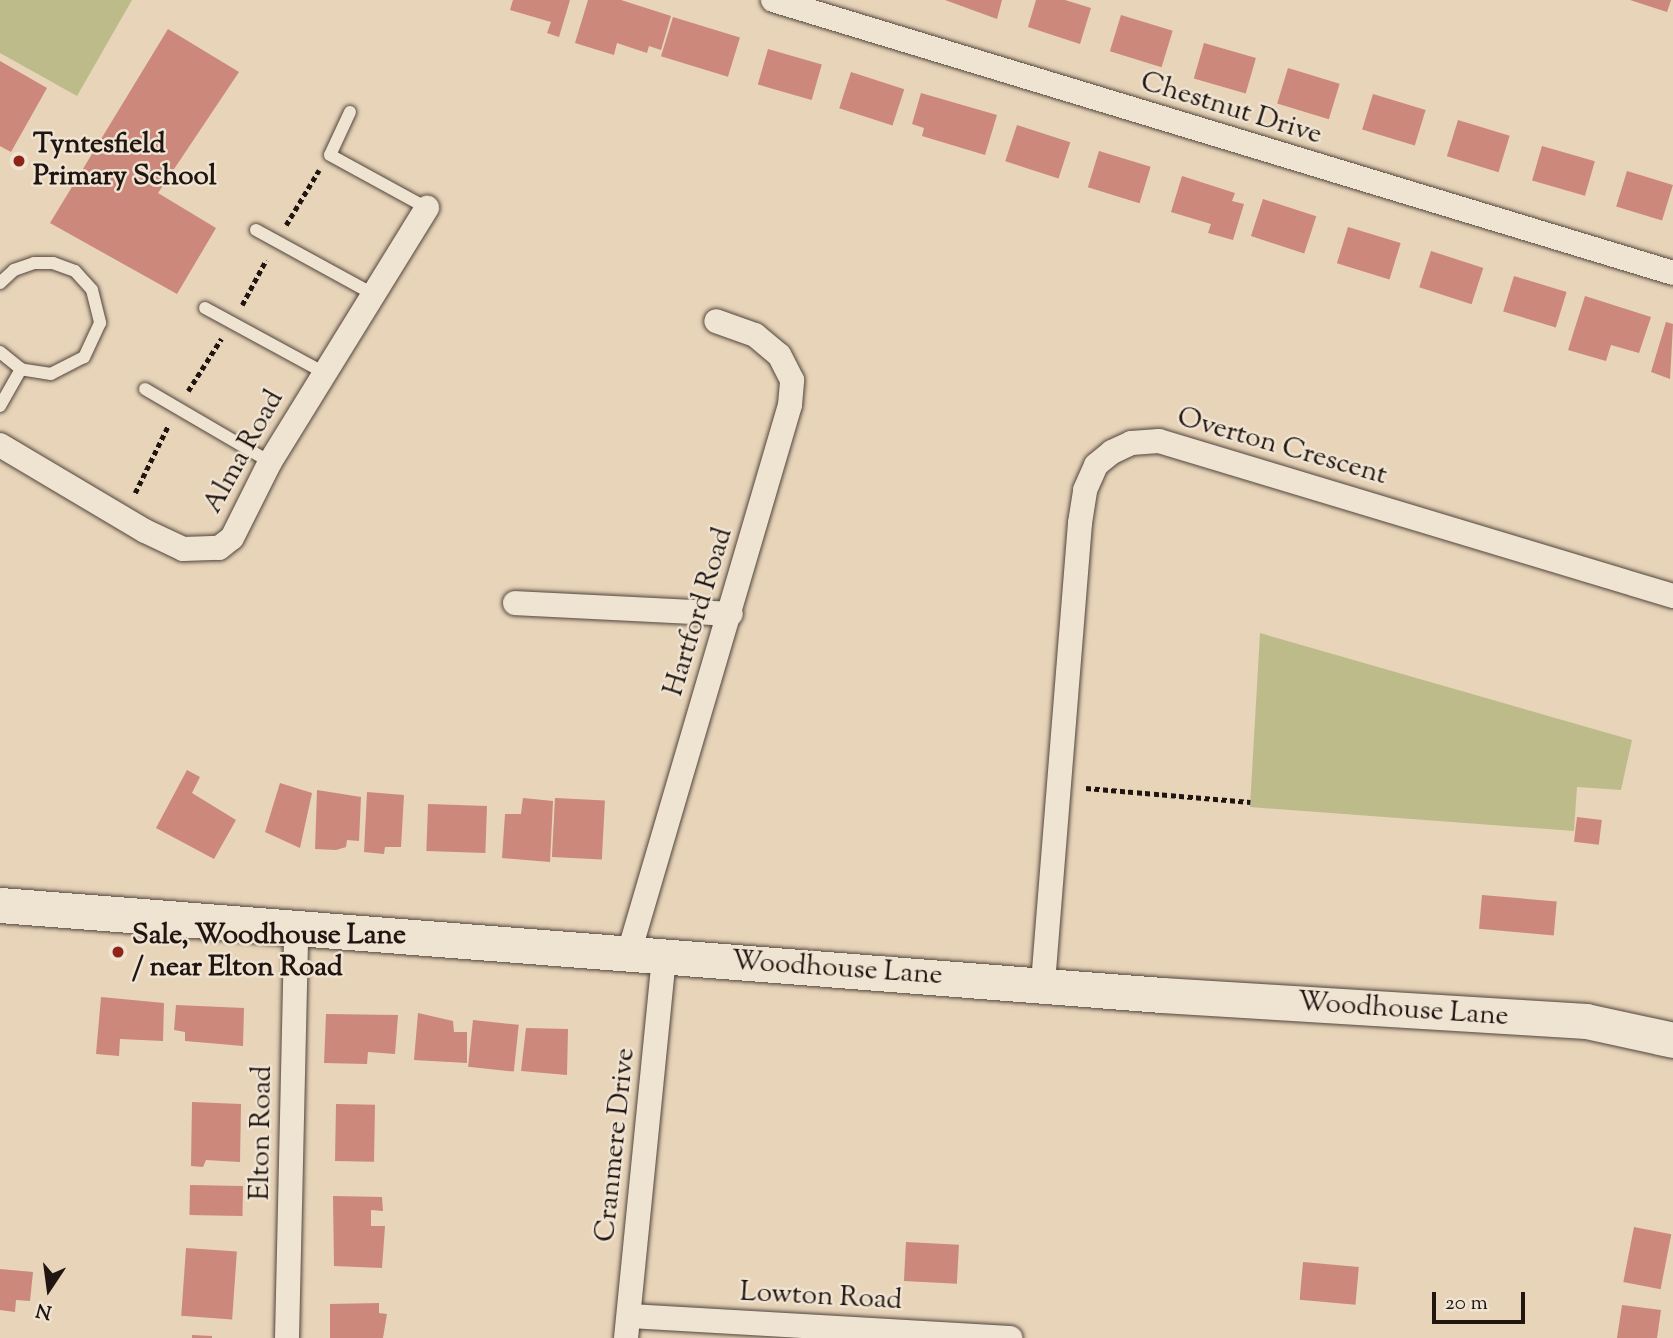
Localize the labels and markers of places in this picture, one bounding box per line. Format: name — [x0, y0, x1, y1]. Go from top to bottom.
place label: Tyntesfield Primary School — [33, 128, 217, 194]
marker: Tyntesfield Primary School — [11, 153, 27, 169]
place label: Sale, Woodhouse Lane / near Elton Road — [132, 919, 406, 985]
marker: Sale, Woodhouse Lane / near Elton Road — [110, 944, 126, 960]

